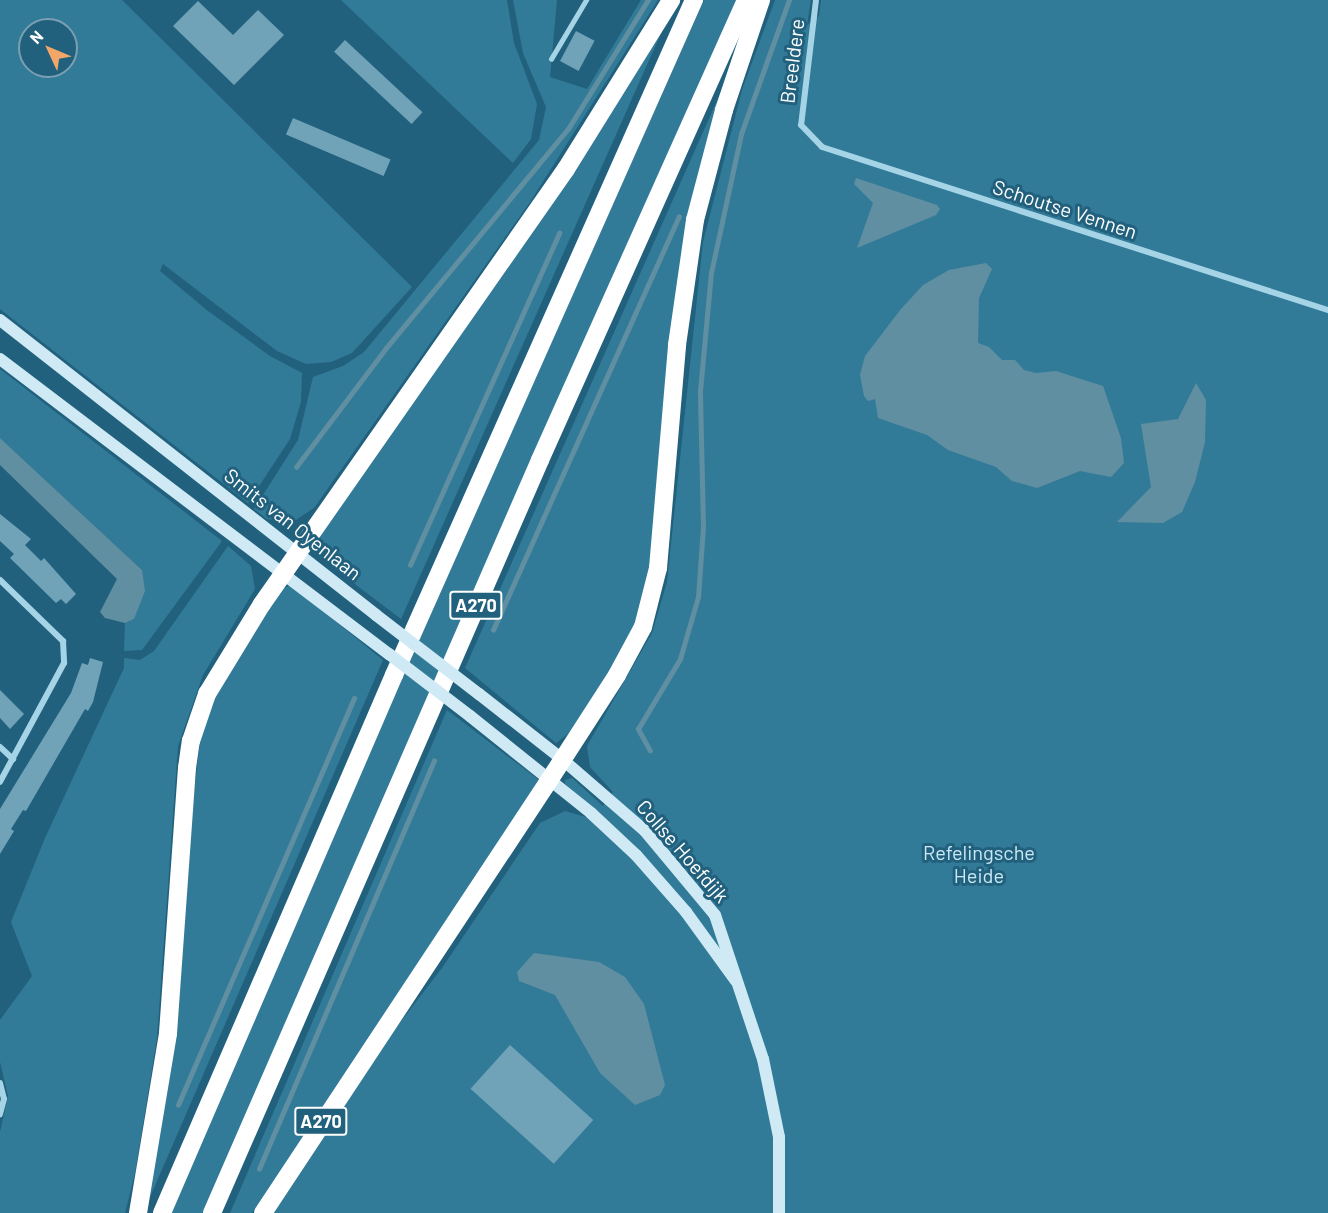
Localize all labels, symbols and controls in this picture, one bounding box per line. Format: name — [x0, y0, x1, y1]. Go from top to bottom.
street label: Breeldere — [775, 17, 809, 105]
north arrow — [18, 18, 78, 78]
text: N — [26, 26, 47, 47]
street label: Schoutse Vennen — [990, 174, 1140, 244]
street label: Smits van Oyenlaan — [220, 463, 366, 585]
road number: A270 — [449, 590, 503, 620]
street label: Collse Hoefdijk — [632, 795, 734, 907]
park label: Refelingsche Heide — [923, 841, 1035, 888]
road number: A270 — [294, 1106, 348, 1136]

